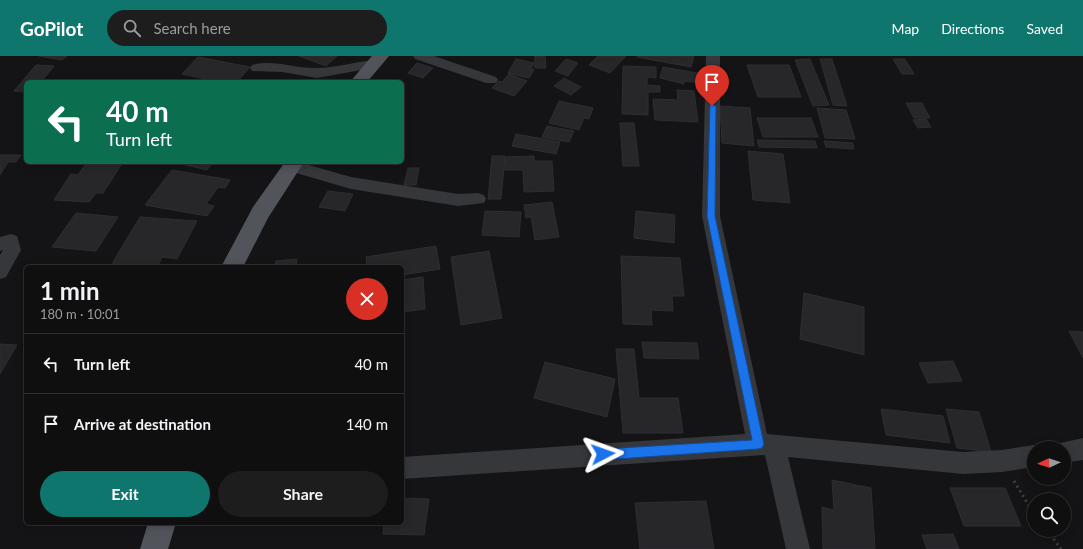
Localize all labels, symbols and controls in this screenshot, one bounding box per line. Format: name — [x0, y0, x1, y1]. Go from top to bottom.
search box — [107, 10, 387, 46]
text: GoPilot — [20, 17, 83, 40]
icon: search — [121, 17, 143, 39]
text: Search here — [153, 19, 231, 37]
text: Map — [892, 20, 919, 37]
text: Directions — [941, 20, 1004, 37]
text: Saved — [1026, 20, 1063, 37]
pin — [695, 65, 729, 106]
icon: arrive — [701, 71, 723, 93]
text: 40 m — [106, 94, 169, 128]
icon: left — [40, 96, 92, 148]
text: Turn left — [106, 128, 172, 150]
text: 1 min — [40, 276, 100, 305]
button: close — [346, 278, 388, 320]
text: 180 m · 10:01 — [40, 306, 120, 322]
icon: left — [40, 353, 62, 375]
text: Turn left — [74, 355, 130, 373]
text: 40 m — [354, 355, 388, 373]
icon: arrive — [40, 413, 62, 435]
text: Arrive at destination — [74, 415, 211, 433]
text: 140 m — [346, 415, 388, 433]
position arrow — [582, 433, 624, 475]
north arrow — [1027, 441, 1071, 485]
map controls — [1027, 441, 1071, 537]
button: Exit — [40, 471, 210, 517]
button: Share — [218, 471, 388, 517]
button: search — [1027, 493, 1071, 537]

